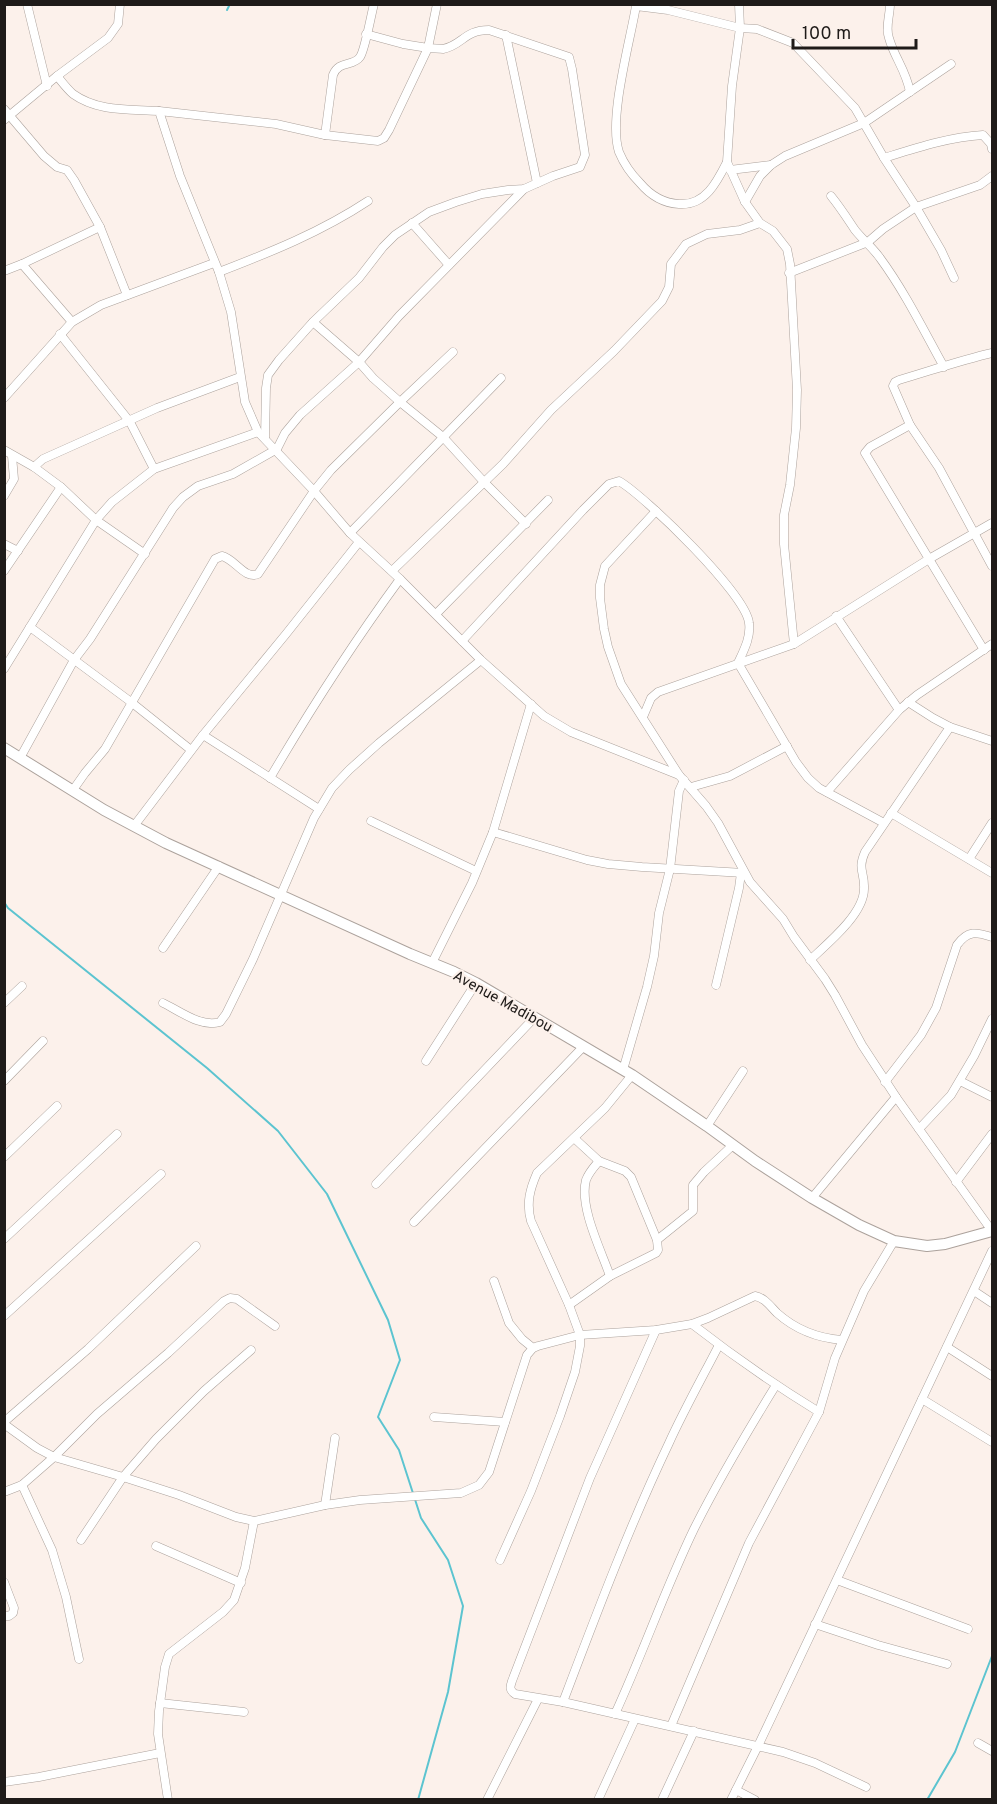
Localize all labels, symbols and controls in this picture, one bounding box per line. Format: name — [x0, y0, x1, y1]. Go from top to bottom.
scale bar — [793, 12, 916, 50]
text: 100 m — [802, 23, 851, 46]
street label: Avenue Madibou — [449, 967, 555, 1038]

